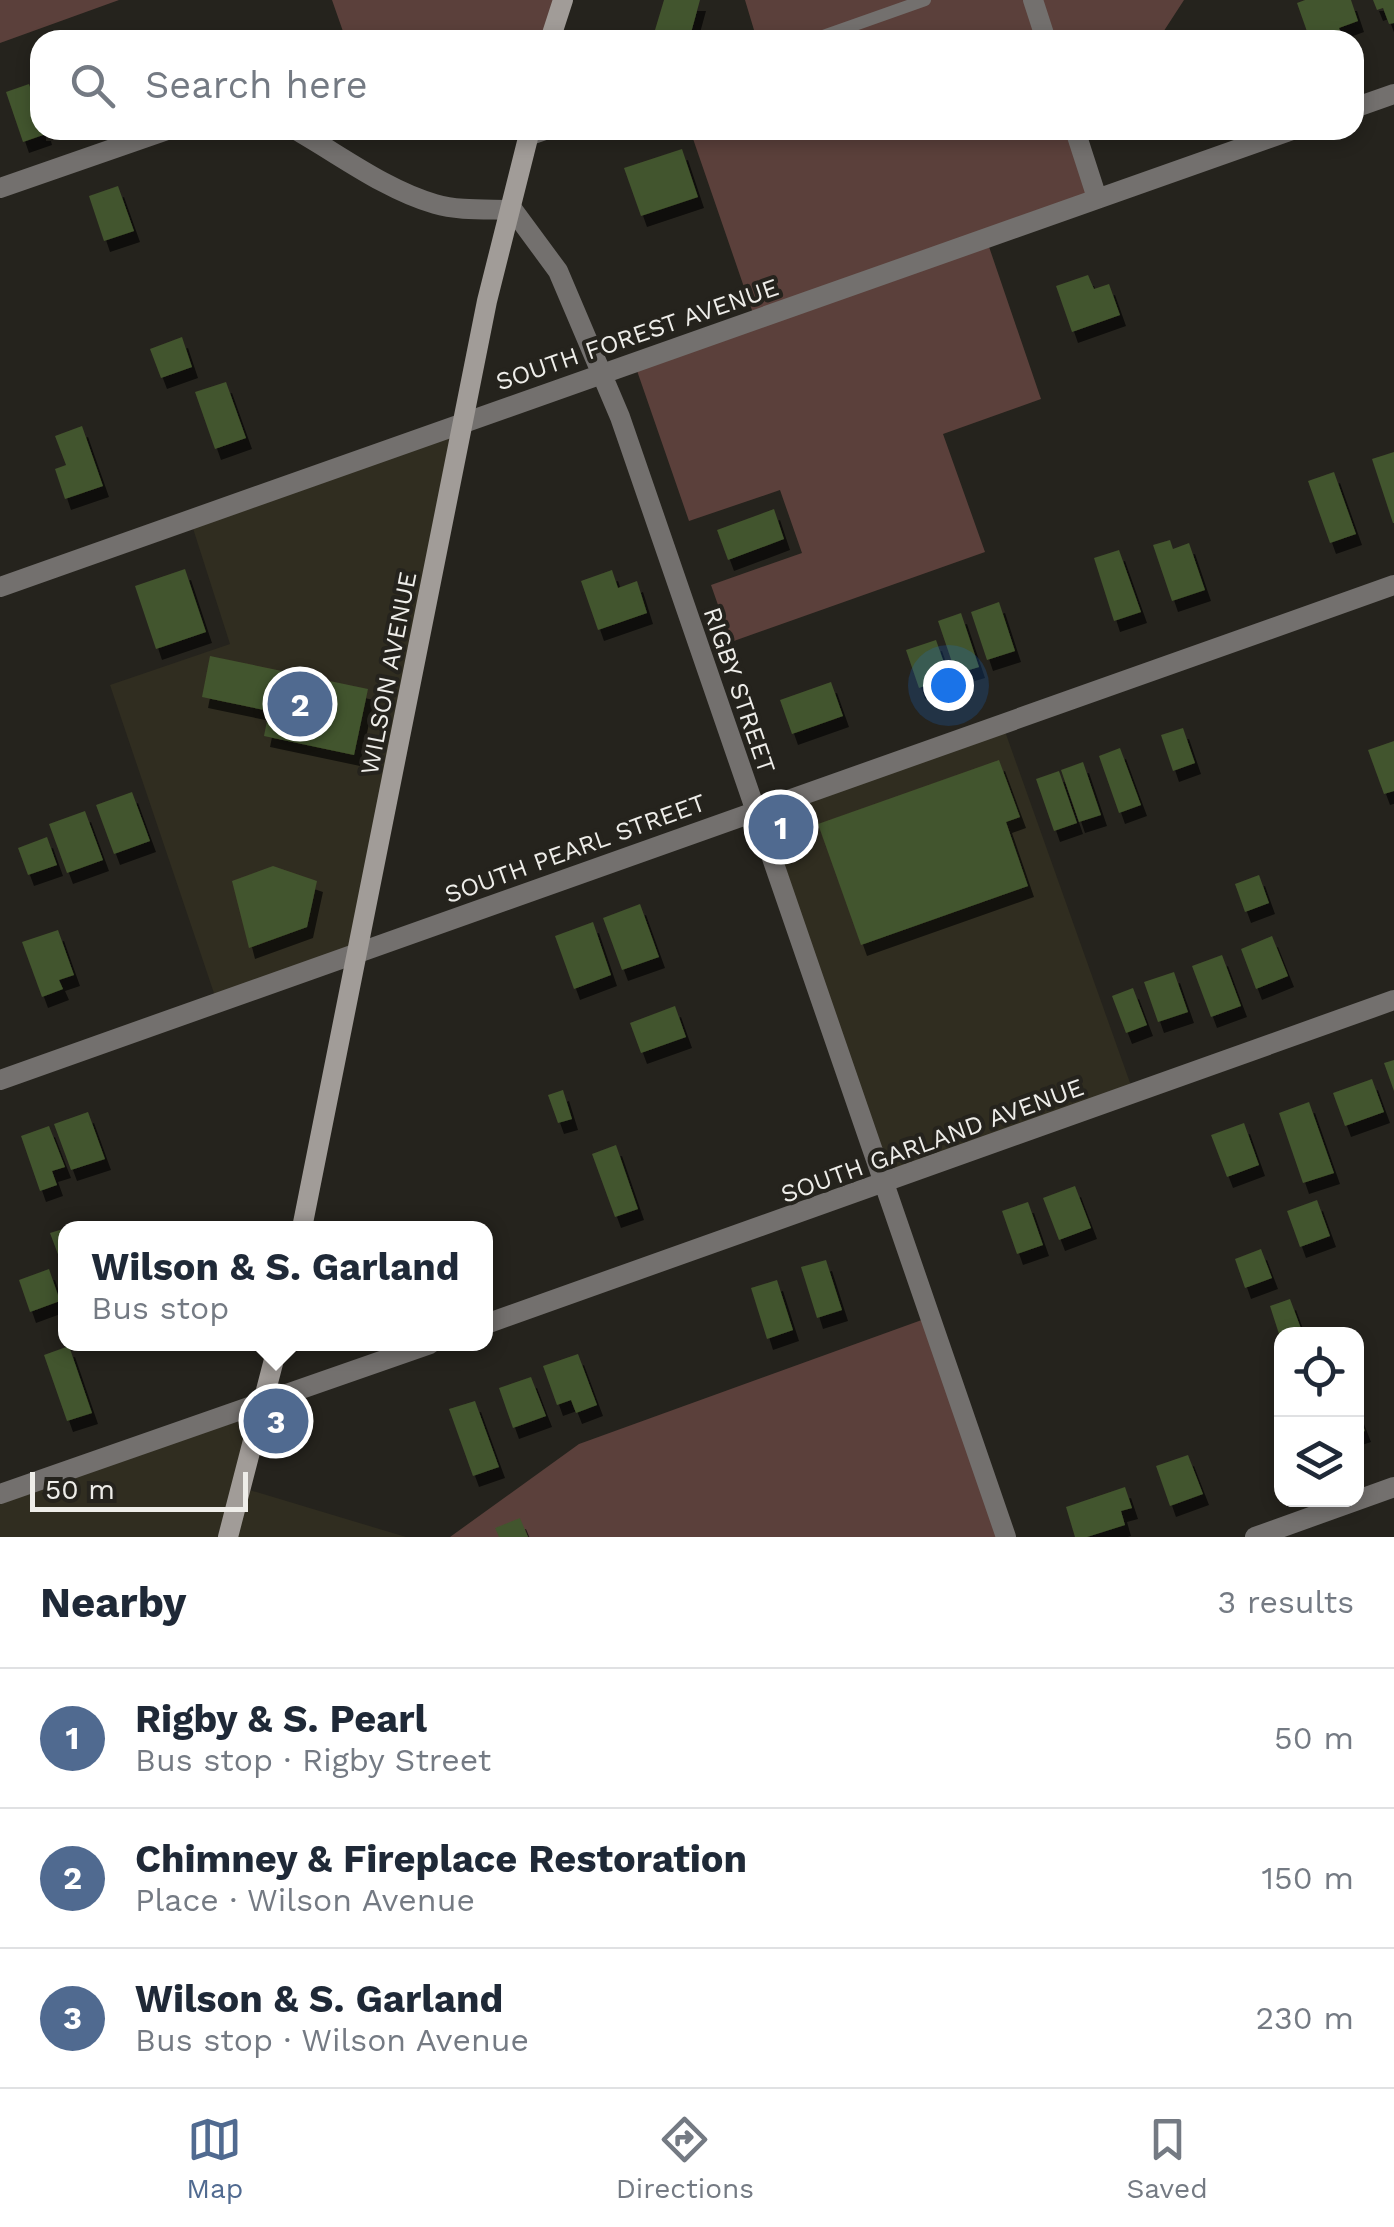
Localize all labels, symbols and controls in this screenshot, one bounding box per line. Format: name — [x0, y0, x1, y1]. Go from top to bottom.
search box — [30, 30, 1364, 140]
icon: search — [65, 58, 120, 113]
text: Search here — [145, 63, 368, 107]
street label: SOUTH FOREST AVENUE — [492, 272, 782, 397]
street label: WILSON AVENUE — [355, 569, 422, 777]
street label: RIGBY STREET — [698, 603, 782, 777]
your location — [923, 660, 974, 711]
pin: 2 — [268, 666, 332, 742]
street label: SOUTH PEARL STREET — [441, 788, 710, 909]
pin: 1 — [748, 790, 814, 864]
street label: SOUTH GARLAND AVENUE — [777, 1072, 1088, 1209]
popup — [58, 1221, 493, 1351]
text: Wilson & S. Garland — [91, 1245, 460, 1289]
text: Bus stop — [91, 1289, 229, 1327]
map controls — [1274, 1327, 1364, 1507]
button: locate — [1274, 1327, 1364, 1417]
pin: 3 — [244, 1384, 308, 1458]
button: layers — [1274, 1417, 1364, 1507]
scale bar — [30, 1467, 248, 1512]
text: 50 m — [45, 1473, 115, 1506]
text: Nearby — [40, 1578, 187, 1627]
text: 3 results — [1217, 1583, 1354, 1621]
text: Rigby & S. Pearl — [135, 1697, 427, 1741]
text: 1 — [66, 1719, 79, 1757]
text: 50 m — [1274, 1719, 1354, 1757]
text: Bus stop · Rigby Street — [135, 1741, 491, 1779]
text: Chimney & Fireplace Restoration — [135, 1837, 747, 1881]
text: 2 — [63, 1859, 82, 1897]
text: 150 m — [1262, 1859, 1354, 1897]
text: Place · Wilson Avenue — [135, 1881, 475, 1919]
text: Wilson & S. Garland — [135, 1977, 503, 2021]
text: 3 — [63, 1999, 82, 2037]
text: 230 m — [1255, 1999, 1354, 2037]
text: Bus stop · Wilson Avenue — [135, 2021, 529, 2059]
tab: Map — [186, 2112, 243, 2205]
tab: Directions — [616, 2112, 754, 2205]
tab: Saved — [1126, 2112, 1208, 2205]

